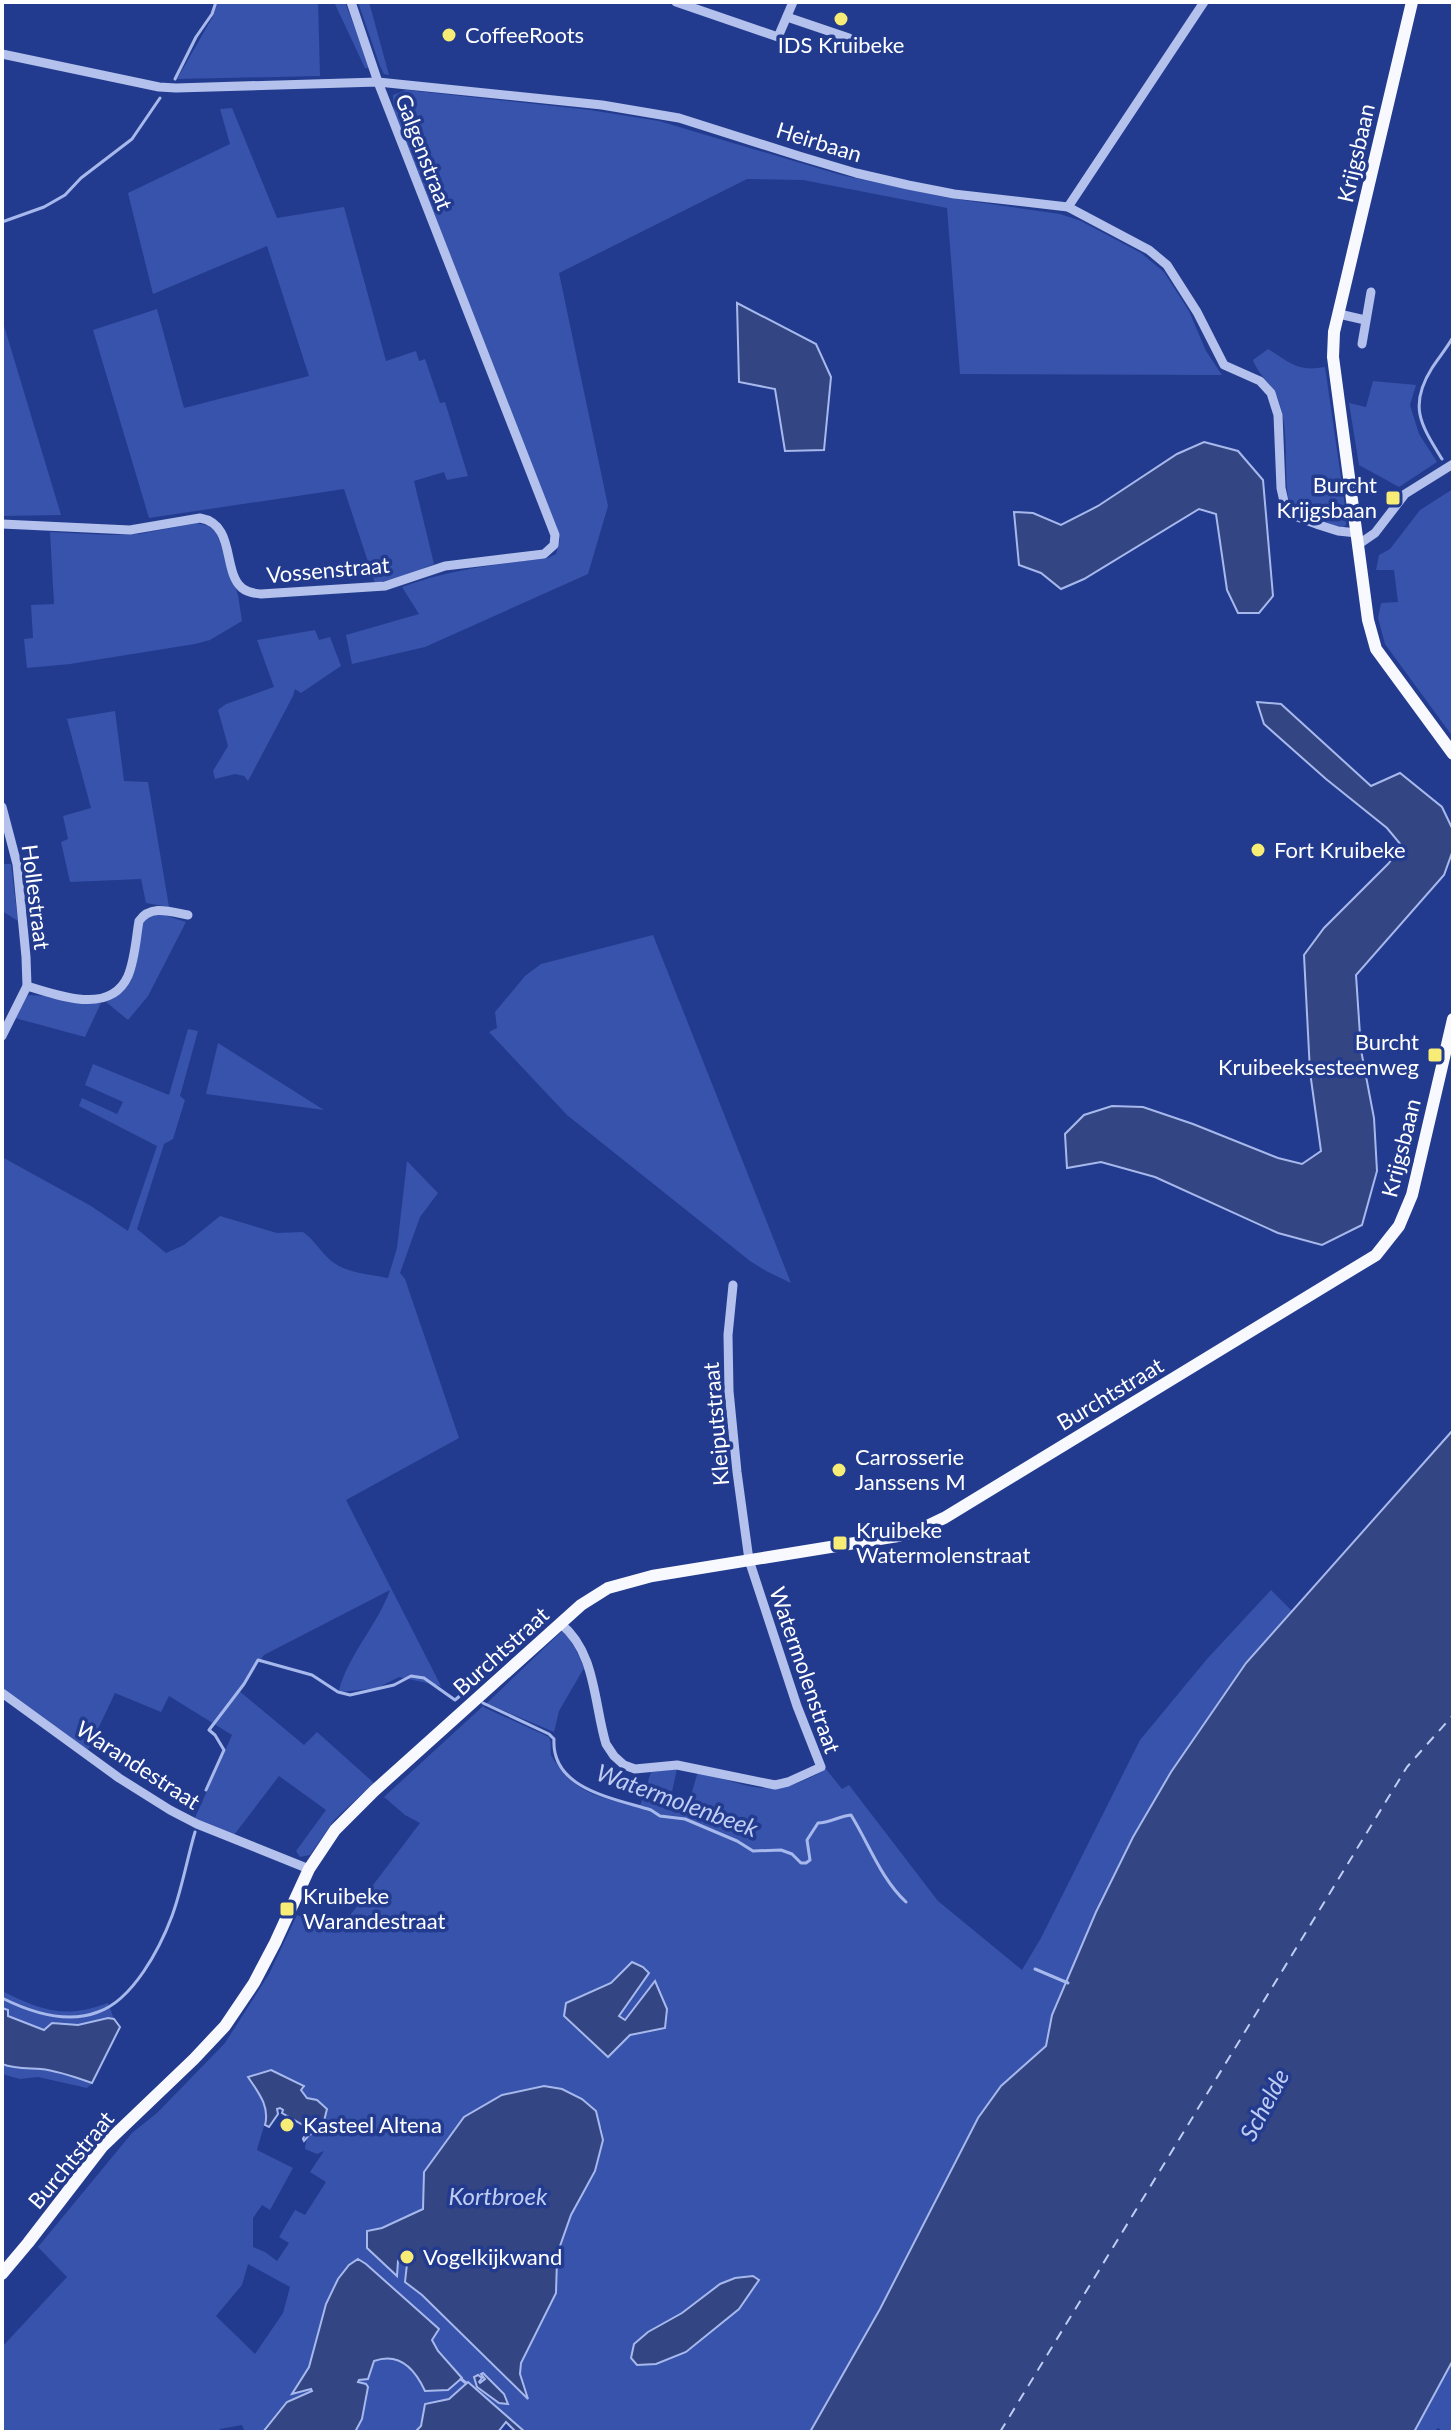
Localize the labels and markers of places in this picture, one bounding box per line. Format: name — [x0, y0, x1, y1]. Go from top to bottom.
marker: IDS Kruibeke — [832, 10, 850, 28]
place label: CoffeeRoots — [465, 21, 584, 48]
marker: CoffeeRoots — [440, 26, 458, 44]
place label: IDS Kruibeke — [778, 31, 904, 58]
place label: Burcht Krijgsbaan — [1276, 471, 1377, 523]
marker: Burcht Krijgsbaan — [1384, 489, 1402, 507]
place label: Fort Kruibeke — [1274, 836, 1406, 863]
marker: Fort Kruibeke — [1249, 841, 1267, 859]
place label: Burcht Kruibeeksesteenweg — [1218, 1028, 1419, 1080]
marker: Burcht Kruibeeksesteenweg — [1426, 1046, 1444, 1064]
place label: Carrosserie Janssens M — [855, 1443, 966, 1495]
marker: Carrosserie Janssens M — [830, 1461, 848, 1479]
place label: Kruibeke Watermolenstraat — [856, 1516, 1030, 1568]
marker: Kruibeke Watermolenstraat — [831, 1534, 849, 1552]
place label: Kruibeke Warandestraat — [303, 1882, 445, 1934]
marker: Kruibeke Warandestraat — [278, 1900, 296, 1918]
place label: Kasteel Altena — [303, 2111, 442, 2138]
marker: Kasteel Altena — [278, 2116, 296, 2134]
place label: Vogelkijkwand — [423, 2243, 562, 2270]
marker: Vogelkijkwand — [398, 2248, 416, 2266]

